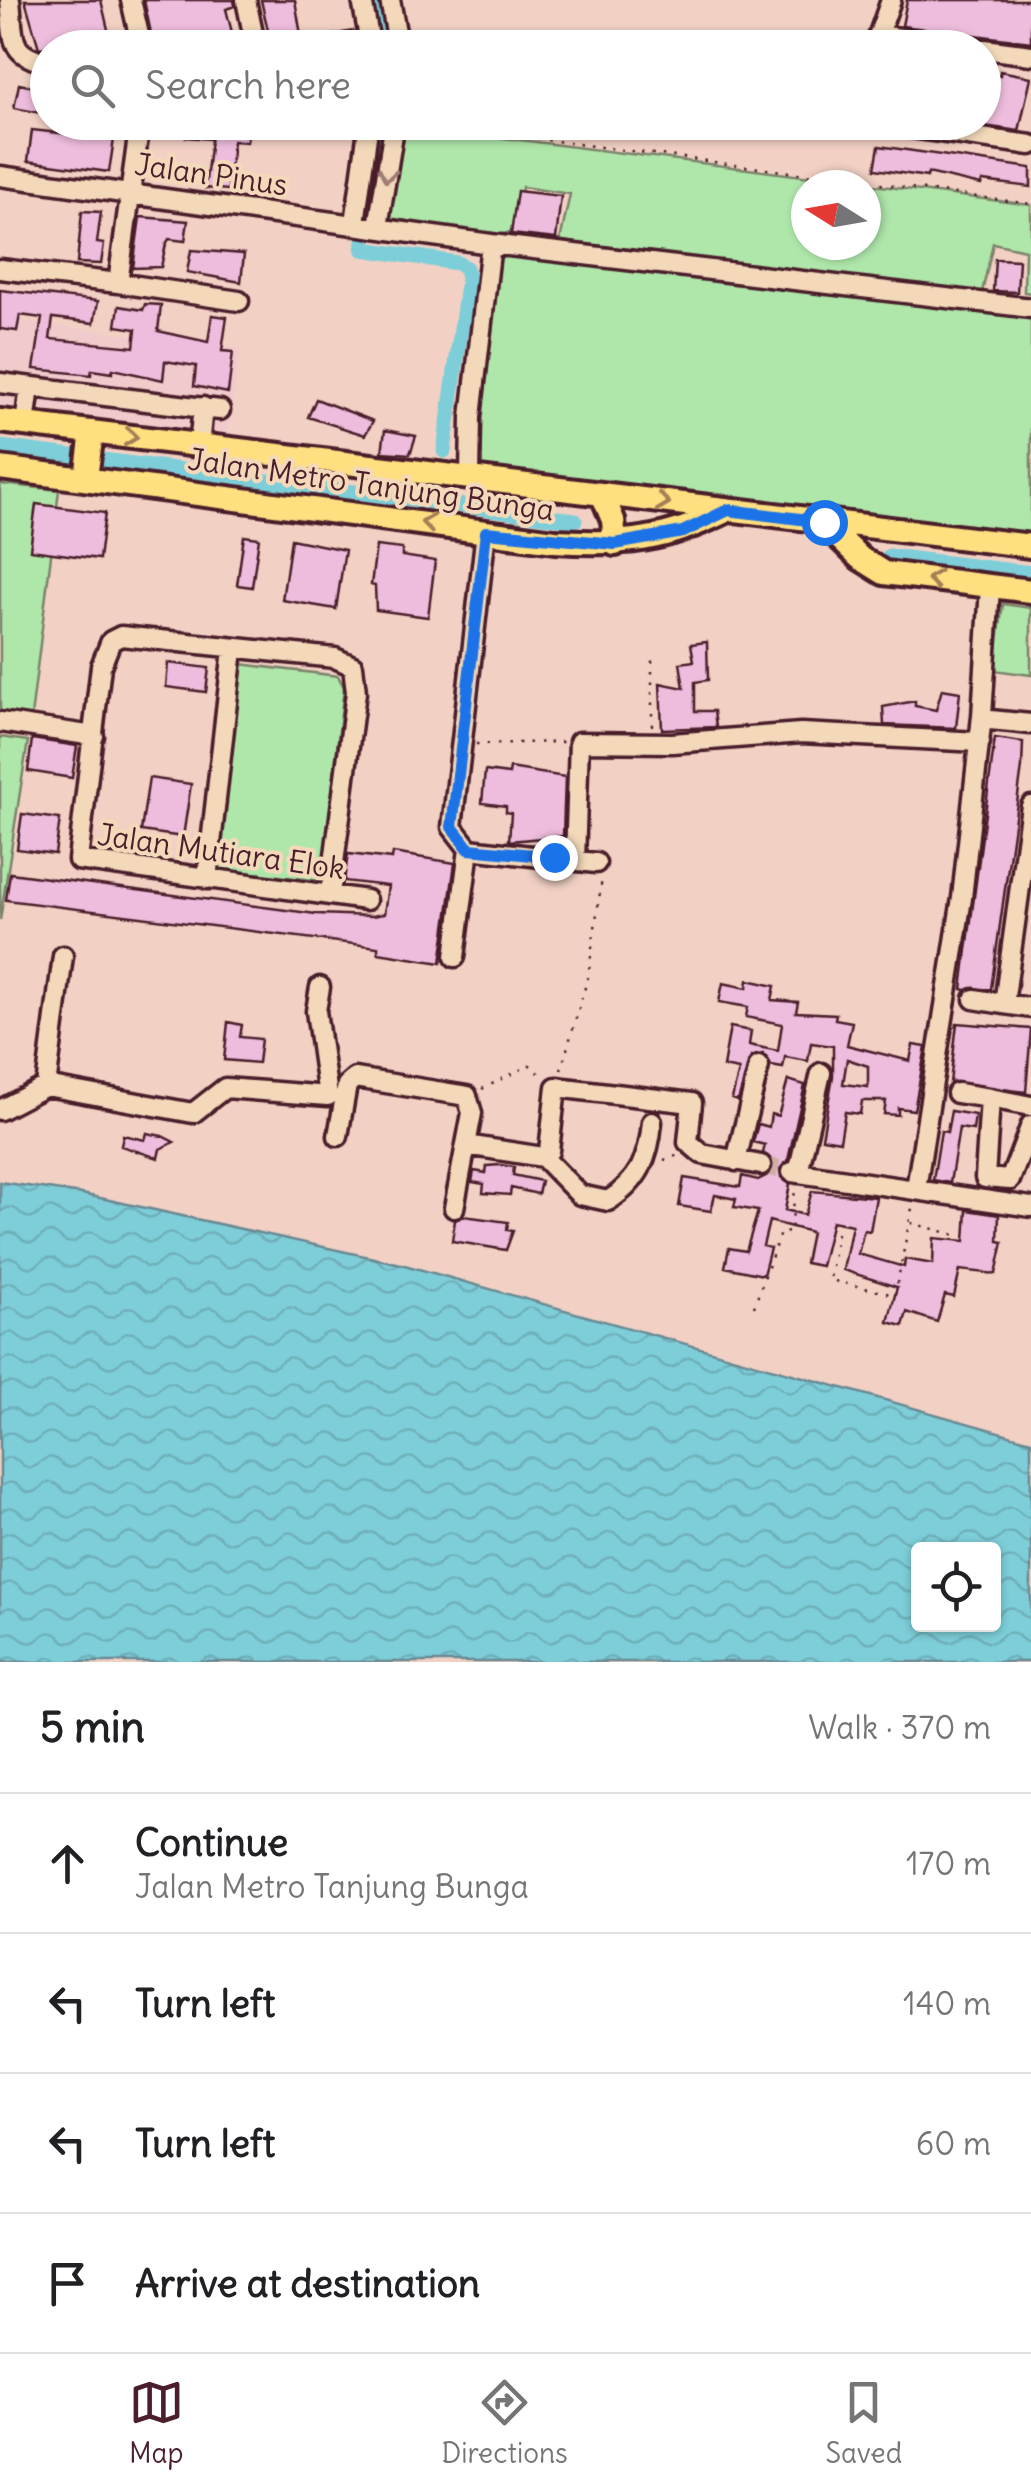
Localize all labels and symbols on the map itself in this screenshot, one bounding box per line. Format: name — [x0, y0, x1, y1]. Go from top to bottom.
street label: Jalan Pinus — [132, 144, 290, 204]
one-way arrow — [377, 167, 398, 183]
north arrow — [791, 170, 881, 260]
one-way arrow — [124, 426, 140, 447]
street label: Jalan Metro Tanjung Bunga — [186, 440, 557, 529]
one-way arrow — [654, 490, 671, 511]
route start — [802, 500, 848, 546]
one-way arrow — [420, 513, 437, 534]
one-way arrow — [926, 570, 943, 591]
street label: Jalan Mutiara Elok — [95, 815, 347, 887]
route end — [532, 835, 578, 881]

